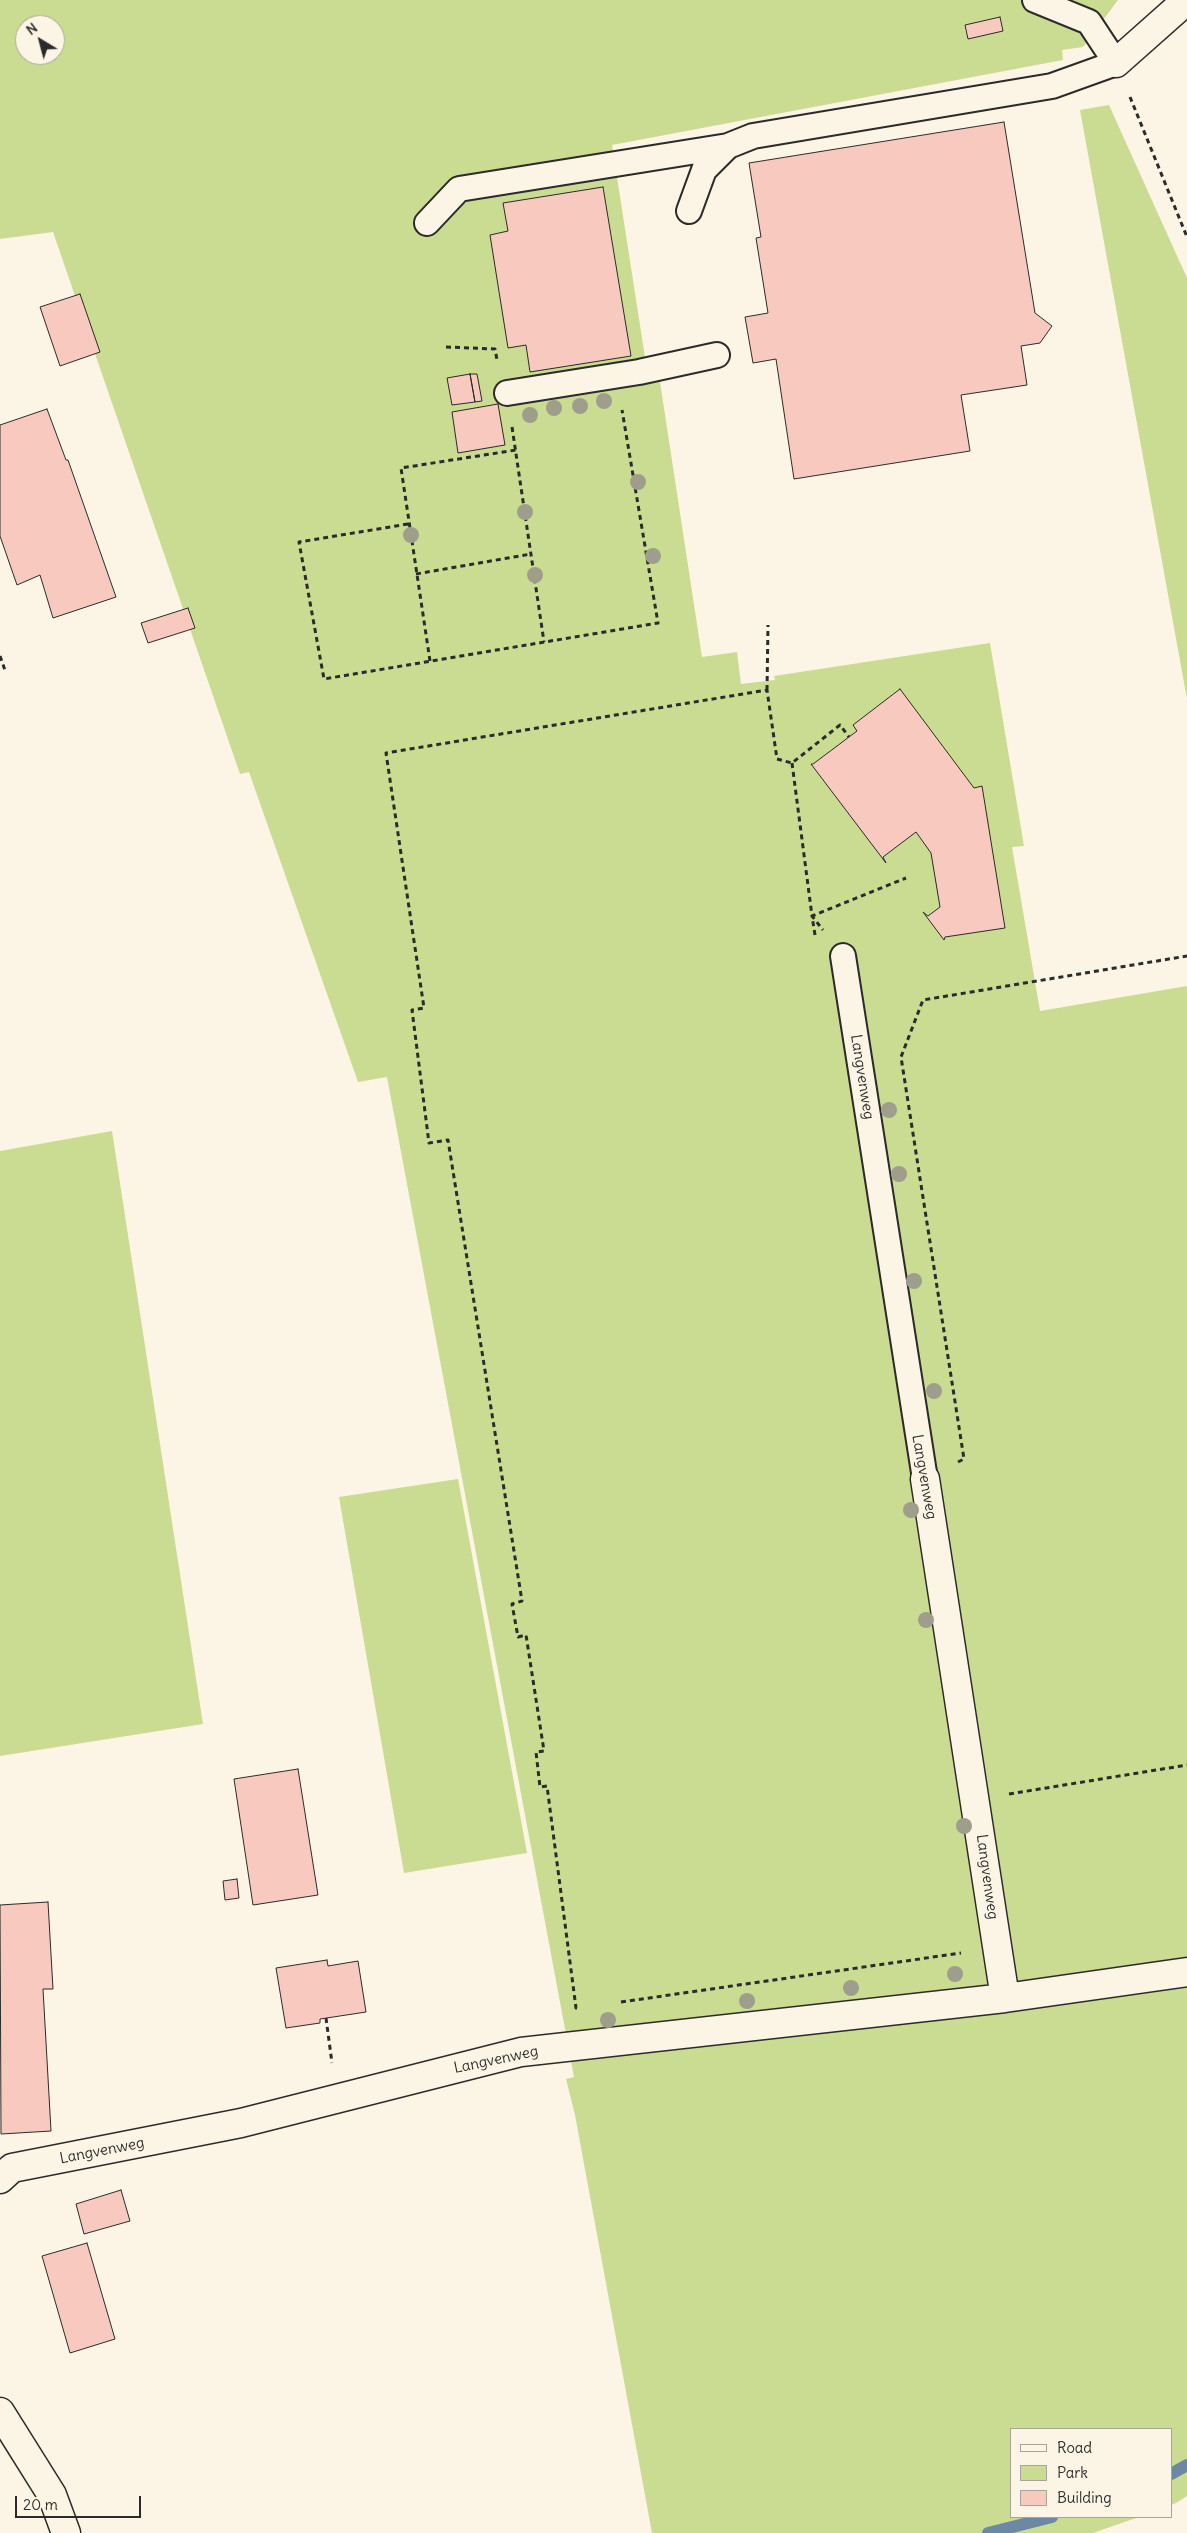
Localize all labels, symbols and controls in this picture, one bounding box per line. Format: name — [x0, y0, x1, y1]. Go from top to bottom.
north arrow — [15, 15, 65, 65]
text: N — [22, 19, 41, 39]
street label: Langvenweg — [846, 1033, 878, 1121]
street label: Langvenweg — [908, 1433, 940, 1521]
street label: Langvenweg — [972, 1833, 1002, 1921]
street label: Langvenweg — [452, 2042, 540, 2078]
street label: Langvenweg — [58, 2134, 146, 2168]
legend — [1010, 2428, 1172, 2518]
text: Road — [1057, 2438, 1092, 2457]
text: Park — [1057, 2463, 1088, 2482]
scale bar — [18, 2486, 144, 2518]
text: Building — [1057, 2488, 1112, 2507]
text: 20 m — [23, 2495, 58, 2514]

